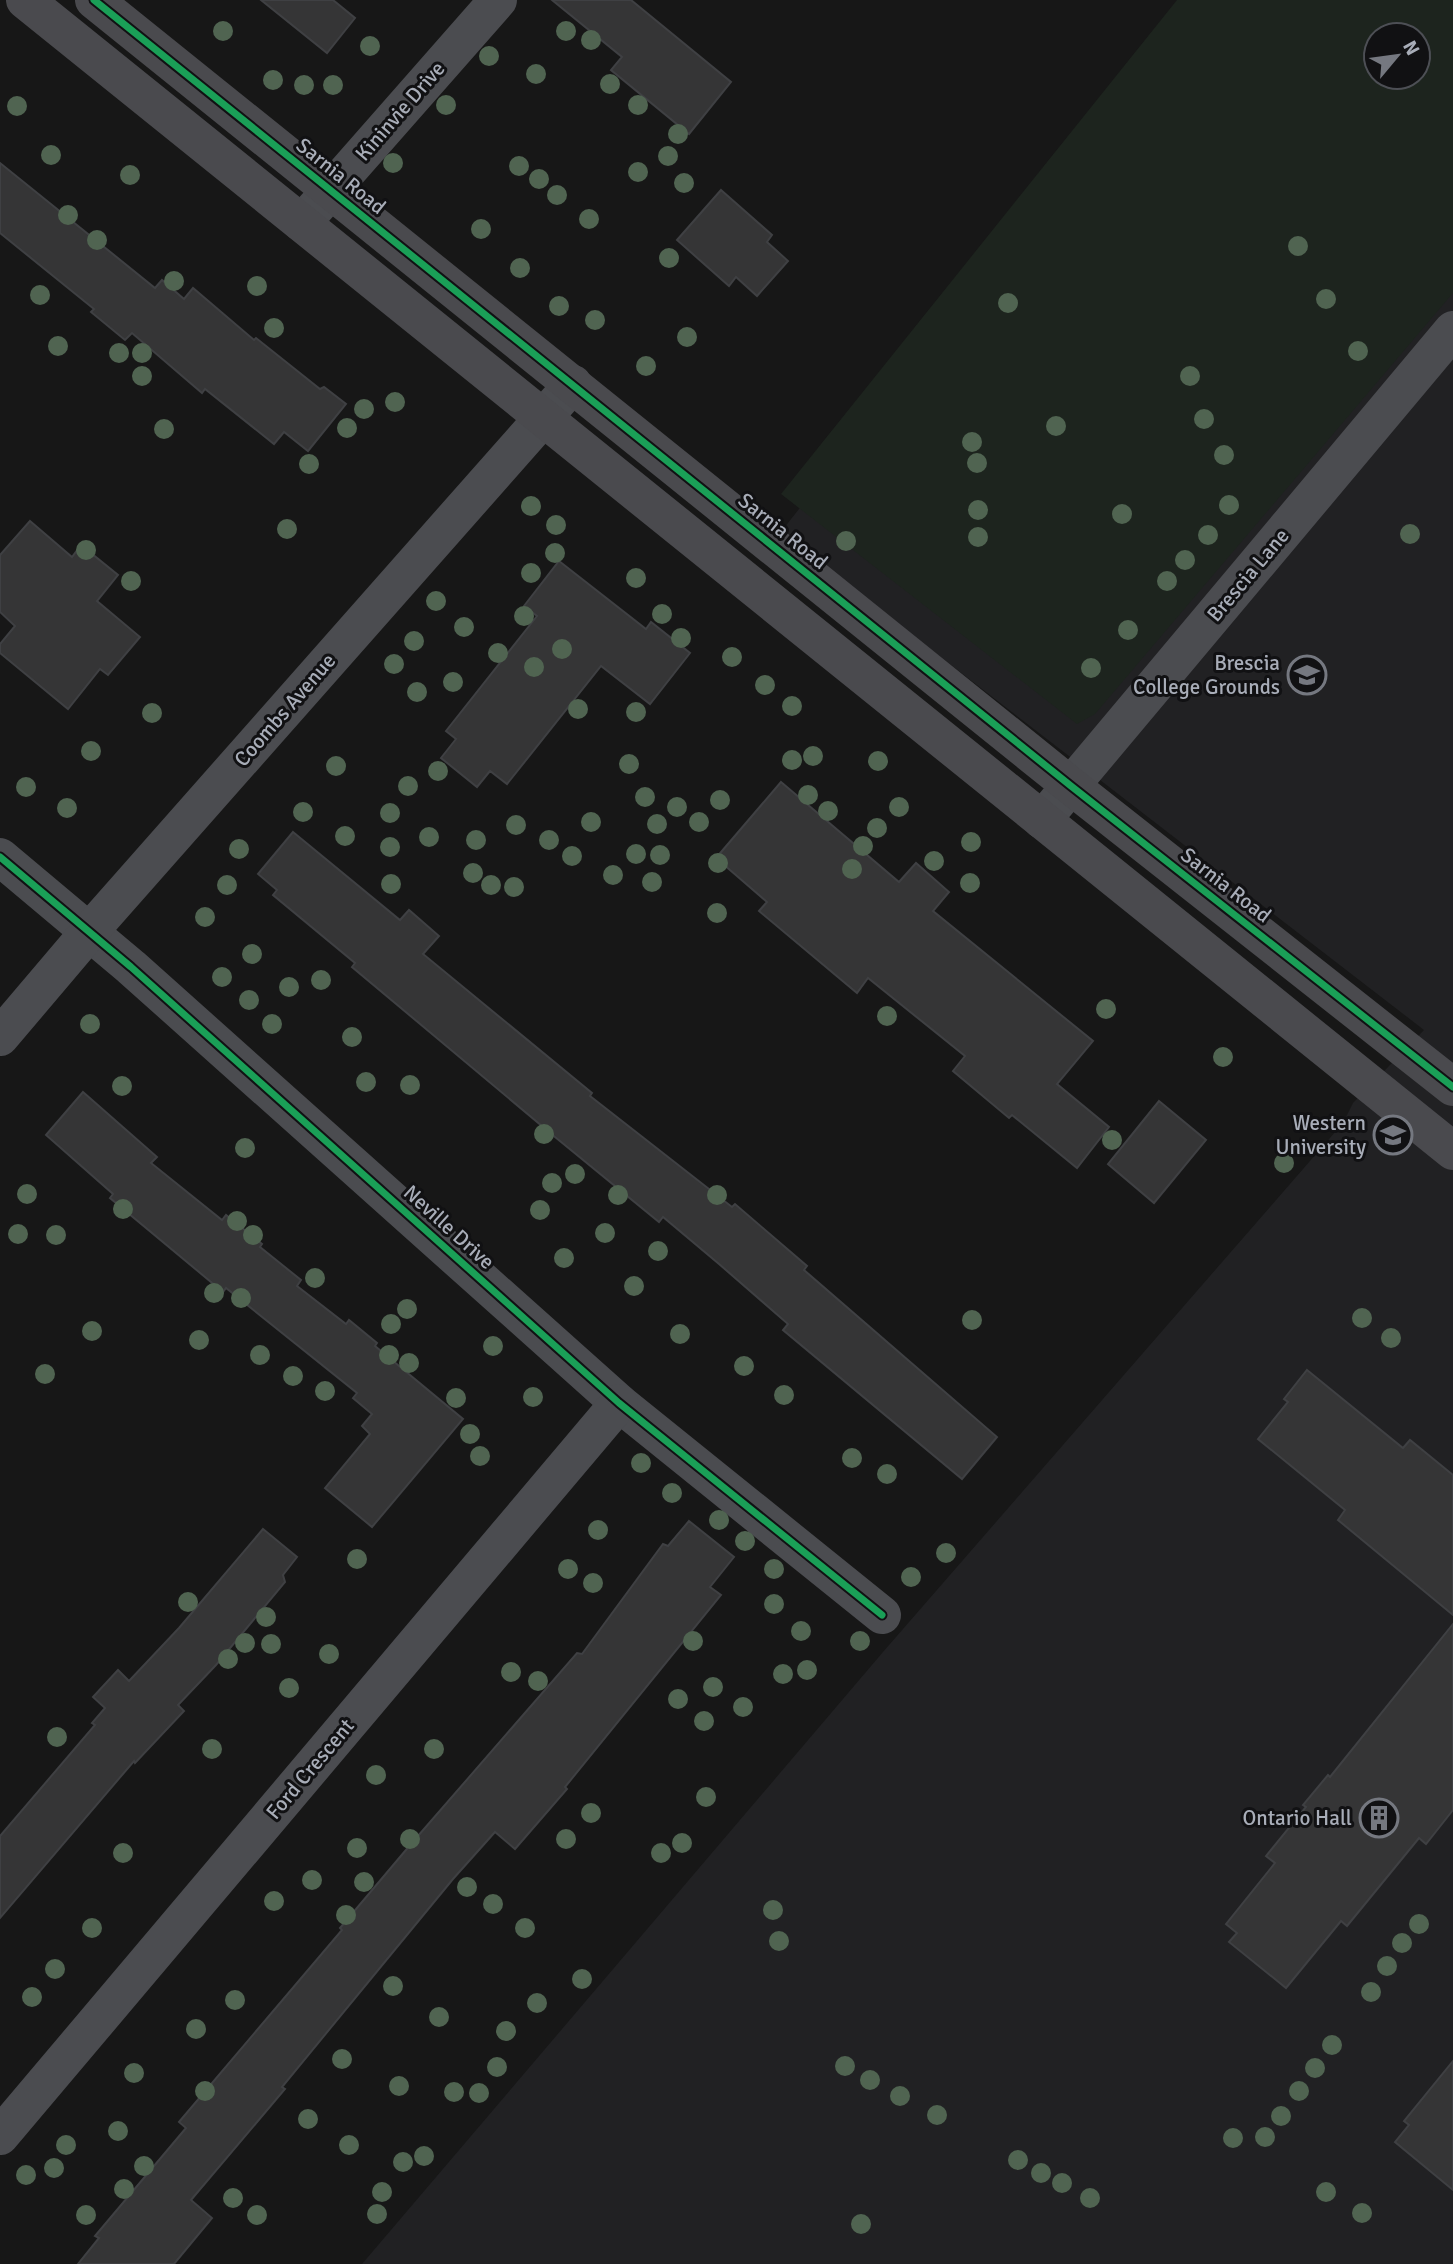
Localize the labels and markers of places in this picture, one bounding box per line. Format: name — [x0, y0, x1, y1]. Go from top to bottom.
place label: Brescia College Grounds — [1133, 650, 1280, 700]
school or university icon: Brescia College Grounds — [1286, 654, 1328, 696]
place label: Western University — [1275, 1110, 1366, 1160]
school or university icon: Western University — [1372, 1114, 1414, 1156]
building icon: Ontario Hall — [1358, 1797, 1400, 1839]
place label: Ontario Hall — [1242, 1805, 1352, 1831]

